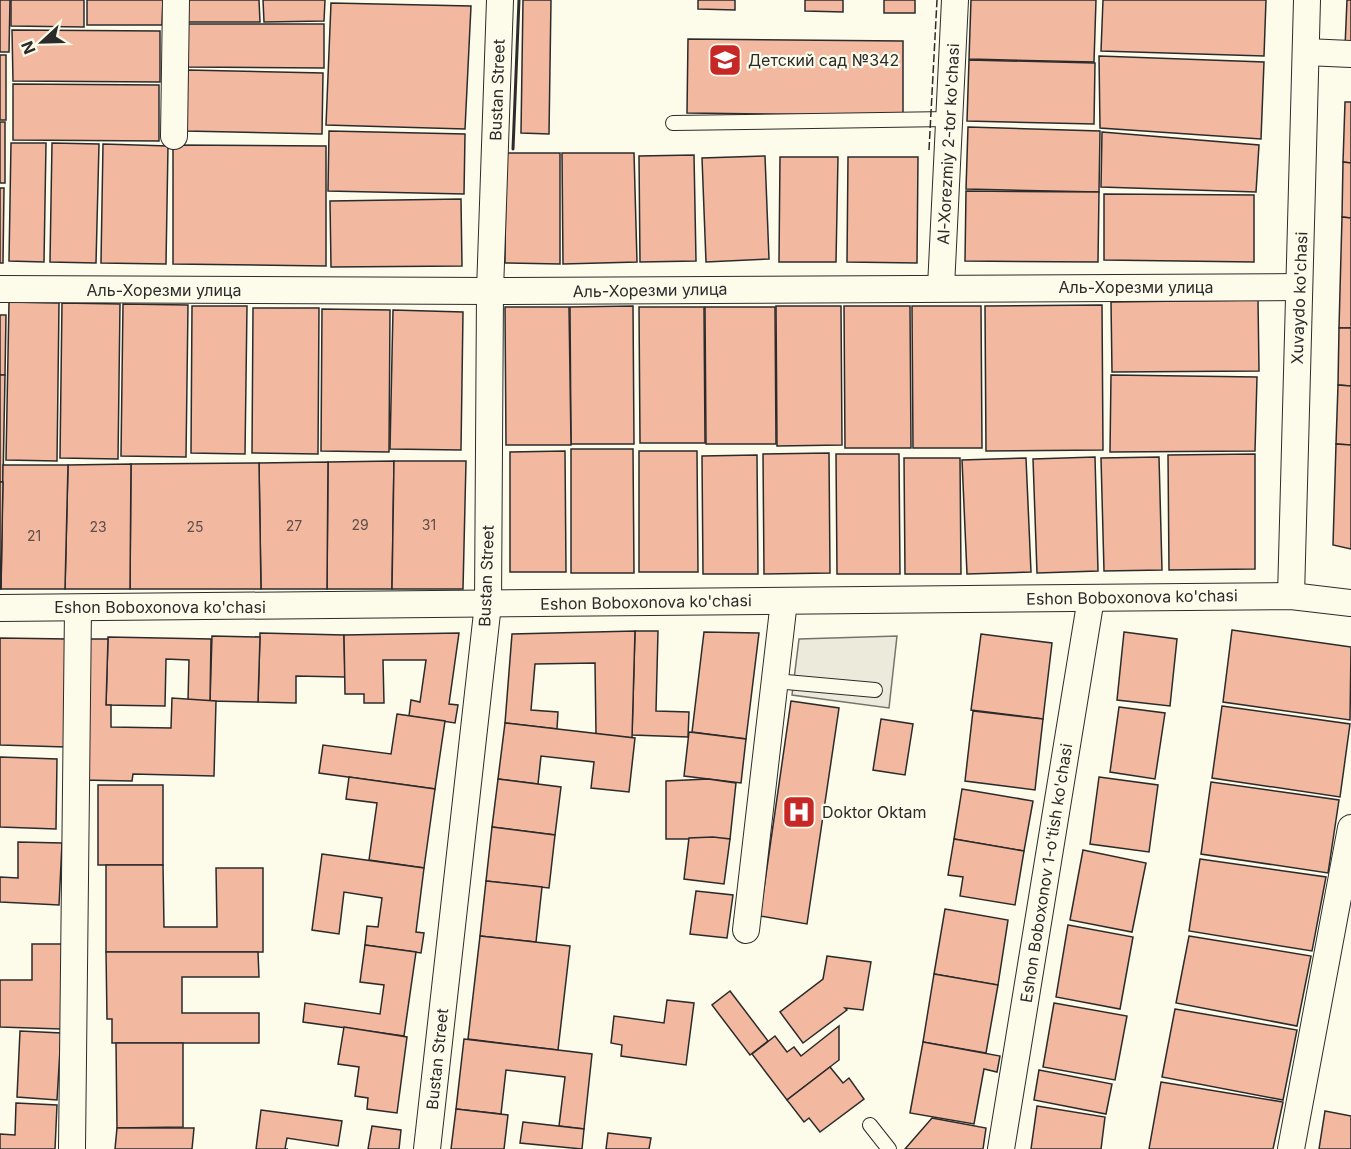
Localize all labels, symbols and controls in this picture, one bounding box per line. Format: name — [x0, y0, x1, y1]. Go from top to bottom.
north arrow — [12, 12, 72, 72]
text: N — [17, 38, 40, 57]
street label: Bustаn Street — [485, 39, 509, 141]
school or university icon: Детский сад №342 — [707, 42, 743, 78]
street label: Al-Xorezmiy 2-tor ko'chasi — [933, 43, 963, 245]
place label: Детский сад №342 — [748, 50, 899, 70]
street label: Xuvaydo ko'chasi — [1287, 231, 1311, 365]
street label: Аль-Хорезми улица — [1059, 277, 1213, 297]
street label: Аль-Хорезми улица — [572, 279, 728, 301]
street label: Аль-Хорезми улица — [87, 280, 241, 300]
house number: 29 — [351, 516, 369, 533]
house number: 31 — [422, 516, 436, 533]
house number: 27 — [286, 517, 302, 534]
house number: 23 — [89, 518, 107, 535]
house number: 25 — [186, 518, 204, 535]
street label: Bustаn Street — [474, 525, 498, 627]
house number: 21 — [27, 527, 41, 544]
street label: Eshon Boboxonova ko'chasi — [1026, 585, 1238, 609]
street label: Eshon Boboxonova ko'chasi — [540, 590, 752, 614]
street label: Eshon Boboxonova ko'chasi — [54, 597, 266, 617]
street label: Eshon Boboxonov 1-o'tish ko'chasi — [1016, 742, 1076, 1004]
hospital icon: Doktor Oktam — [781, 794, 817, 830]
place label: Doktor Oktam — [822, 802, 926, 822]
street label: Bustаn Street — [422, 1007, 452, 1111]

